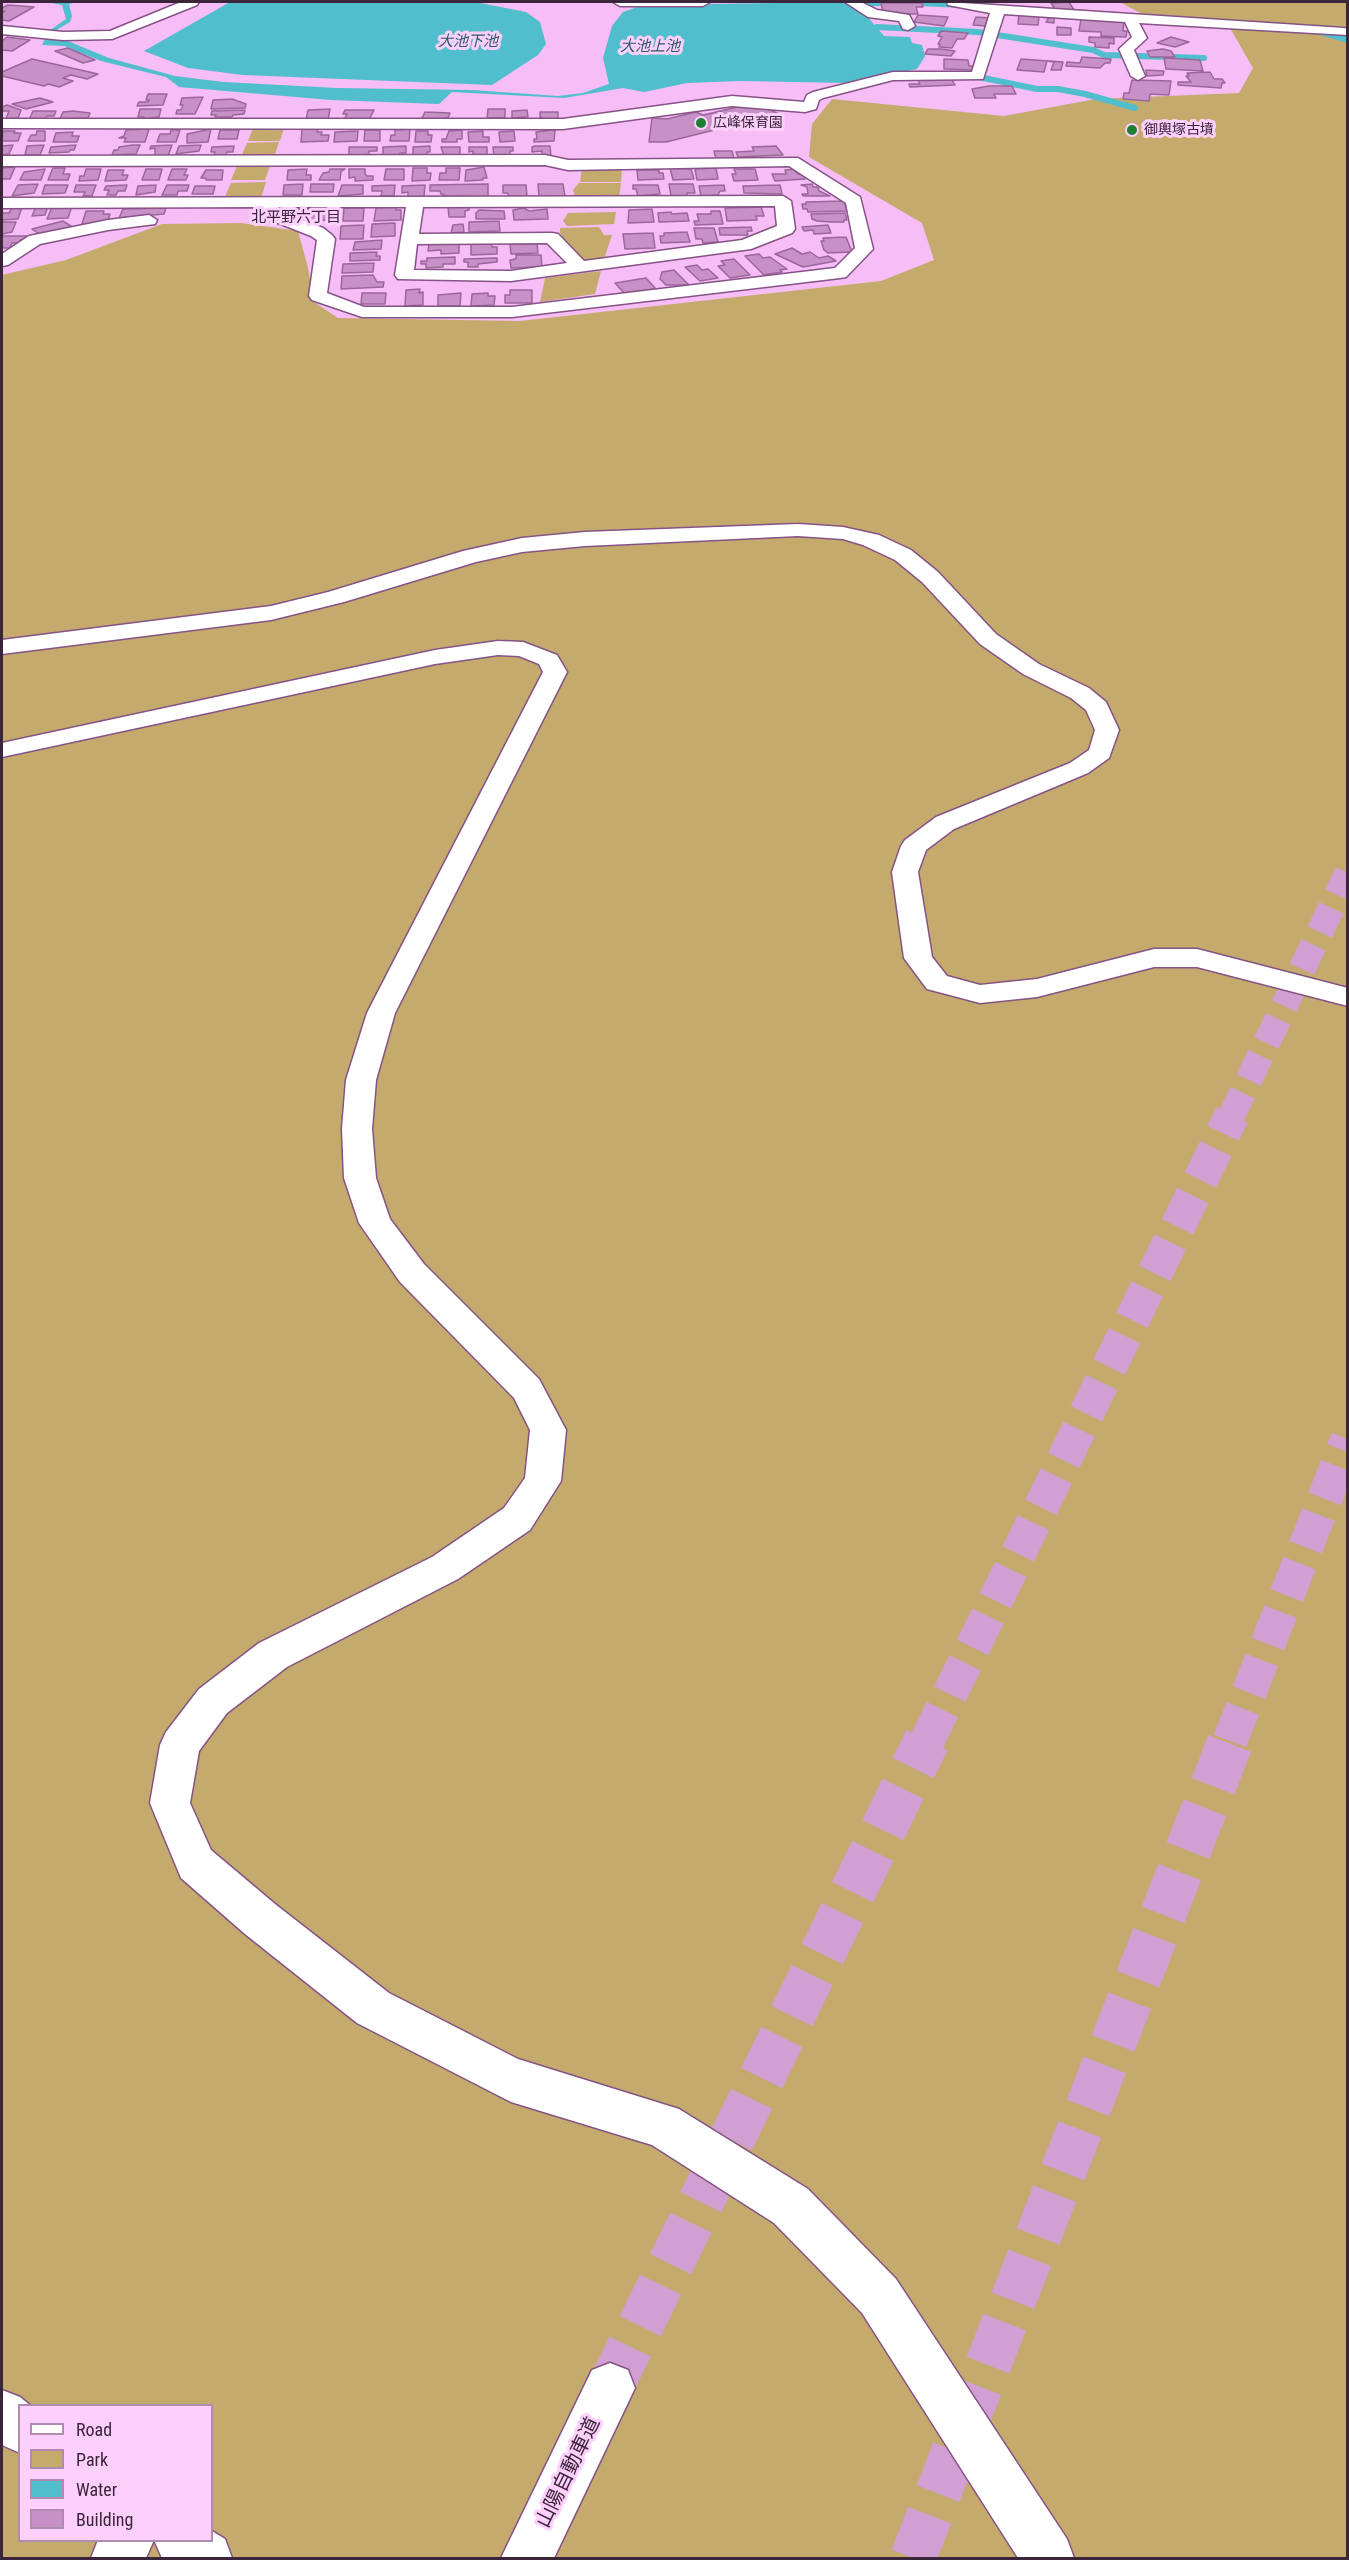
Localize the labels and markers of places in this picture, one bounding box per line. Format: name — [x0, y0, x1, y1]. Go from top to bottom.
place label: 広峰保育園 — [713, 115, 783, 131]
marker: 広峰保育園 — [694, 116, 708, 130]
place label: 御輿塚古墳 — [1144, 122, 1214, 138]
marker: 御輿塚古墳 — [1125, 123, 1139, 137]

